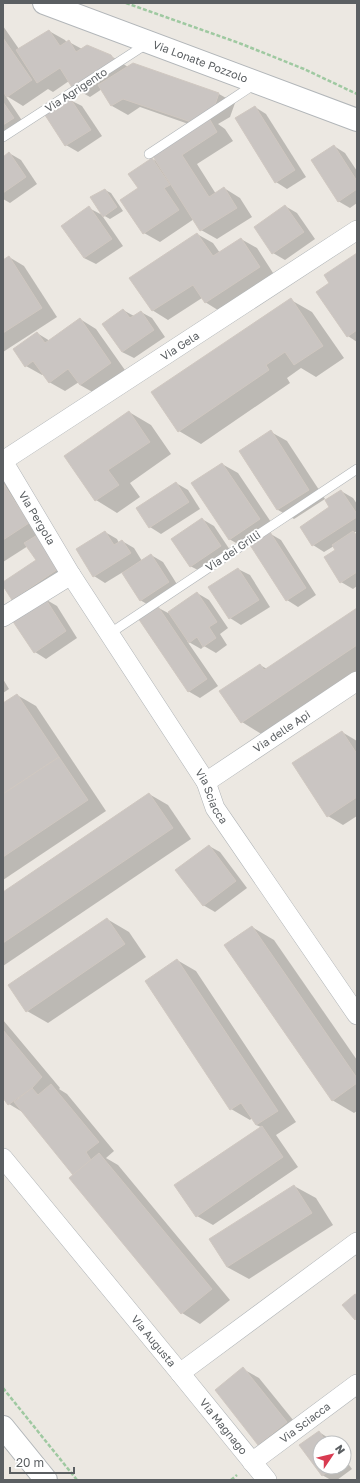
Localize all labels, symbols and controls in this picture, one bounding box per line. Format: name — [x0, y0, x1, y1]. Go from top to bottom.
street label: Via Lonate Pozzolo — [151, 37, 250, 85]
street label: Via Agrigento — [42, 64, 110, 114]
street label: Via Gela — [158, 328, 201, 363]
street label: Via Pergola — [16, 489, 58, 547]
street label: Via dei Grilli — [203, 528, 263, 574]
street label: Via delle Api — [250, 707, 312, 755]
street label: Via Sciacca — [193, 766, 231, 826]
street label: Via Augusta — [129, 1312, 179, 1369]
street label: Via Magnago — [197, 1396, 251, 1457]
street label: Via Sciacca — [277, 1399, 333, 1445]
north arrow — [312, 1435, 352, 1475]
text: N — [333, 1442, 348, 1456]
scale bar — [10, 1449, 74, 1475]
text: 20 m — [16, 1455, 44, 1470]

